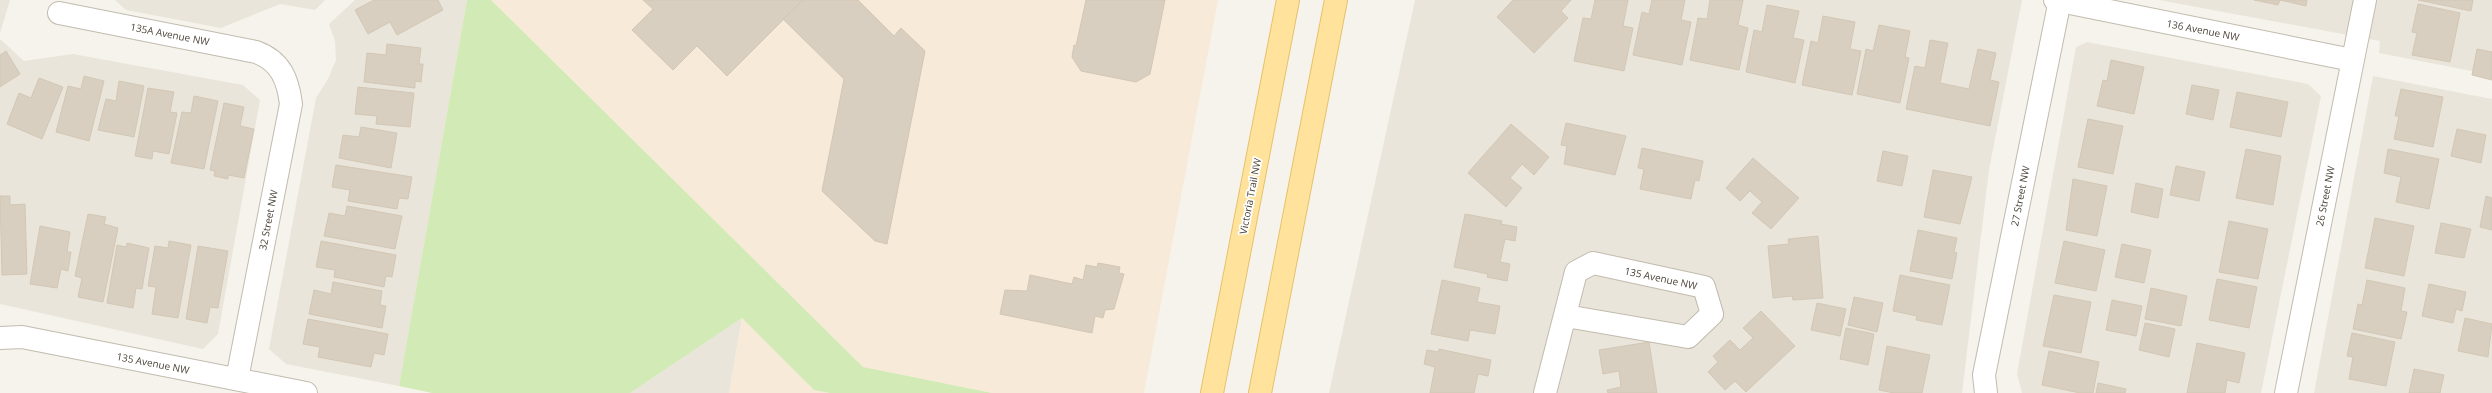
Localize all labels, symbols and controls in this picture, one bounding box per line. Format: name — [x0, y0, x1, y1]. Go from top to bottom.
street label: 136 Avenue NW — [2165, 16, 2241, 44]
street label: 135A Avenue NW — [129, 19, 211, 49]
street label: Victoria Trail NW — [1236, 156, 1264, 235]
street label: 27 Street NW — [2007, 164, 2033, 227]
street label: 26 Street NW — [2312, 164, 2338, 227]
street label: 32 Street NW — [255, 188, 281, 251]
street label: 135 Avenue NW — [1623, 263, 1699, 293]
street label: 135 Avenue NW — [115, 349, 191, 377]

